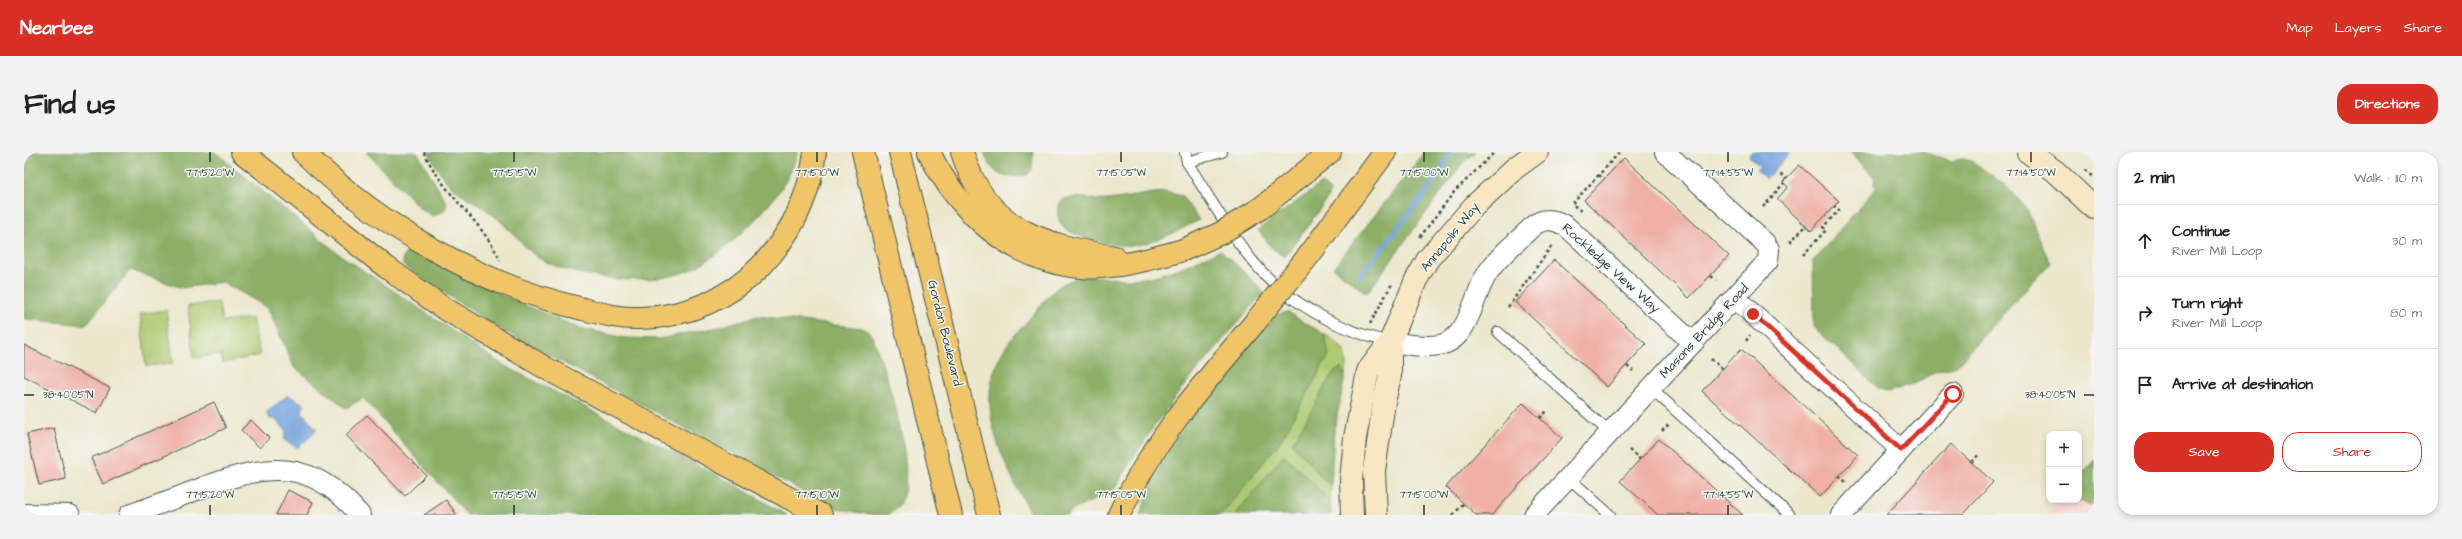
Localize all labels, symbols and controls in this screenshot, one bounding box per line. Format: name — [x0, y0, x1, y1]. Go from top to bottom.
text: Nearbee — [20, 15, 94, 42]
text: Map — [2286, 18, 2313, 38]
text: Layers — [2335, 18, 2382, 38]
text: Share — [2404, 18, 2442, 38]
button: Directions — [2337, 84, 2438, 124]
text: Find us — [24, 85, 115, 124]
text: 77°15'20"W — [186, 166, 235, 180]
text: 77°15'15"W — [492, 166, 537, 180]
text: 77°15'10"W — [795, 166, 840, 180]
text: 77°15'05"W — [1096, 166, 1146, 180]
text: 77°15'00"W — [1400, 166, 1449, 180]
text: 77°14'55"W — [1703, 166, 1754, 180]
text: 77°14'50"W — [2006, 166, 2056, 180]
text: 2 min — [2134, 166, 2175, 190]
text: Walk · 110 m — [2354, 169, 2422, 187]
street label: Annapolis Way — [1417, 199, 1484, 276]
street label: Rockledge View Way — [1557, 219, 1664, 318]
text: Continue — [2172, 221, 2230, 242]
icon: ahead — [2134, 230, 2156, 252]
text: 30 m — [2392, 232, 2422, 250]
text: River Mill Loop — [2172, 242, 2262, 260]
street label: Gordon Boulevard — [923, 278, 967, 388]
street label: Masons Bridge Road — [1655, 280, 1754, 383]
text: Turn right — [2172, 293, 2243, 314]
icon: right — [2134, 302, 2156, 324]
text: 80 m — [2390, 304, 2422, 322]
route end — [1744, 305, 1762, 323]
text: River Mill Loop — [2172, 314, 2262, 332]
icon: arrive — [2134, 374, 2156, 396]
text: Arrive at destination — [2172, 374, 2313, 395]
route start — [1944, 385, 1962, 403]
text: 38°40'05"N — [43, 388, 93, 402]
text: 38°40'05"N — [2025, 388, 2075, 402]
map controls — [2046, 431, 2082, 503]
button: + — [2046, 431, 2082, 467]
button: Save — [2134, 432, 2274, 472]
button: Share — [2282, 432, 2422, 472]
button: − — [2046, 467, 2082, 503]
text: 77°15'20"W — [186, 488, 235, 502]
text: 77°15'15"W — [492, 488, 537, 502]
text: 77°15'10"W — [795, 488, 840, 502]
text: 77°15'05"W — [1096, 488, 1146, 502]
text: 77°15'00"W — [1400, 488, 1449, 502]
text: 77°14'55"W — [1703, 488, 1754, 502]

